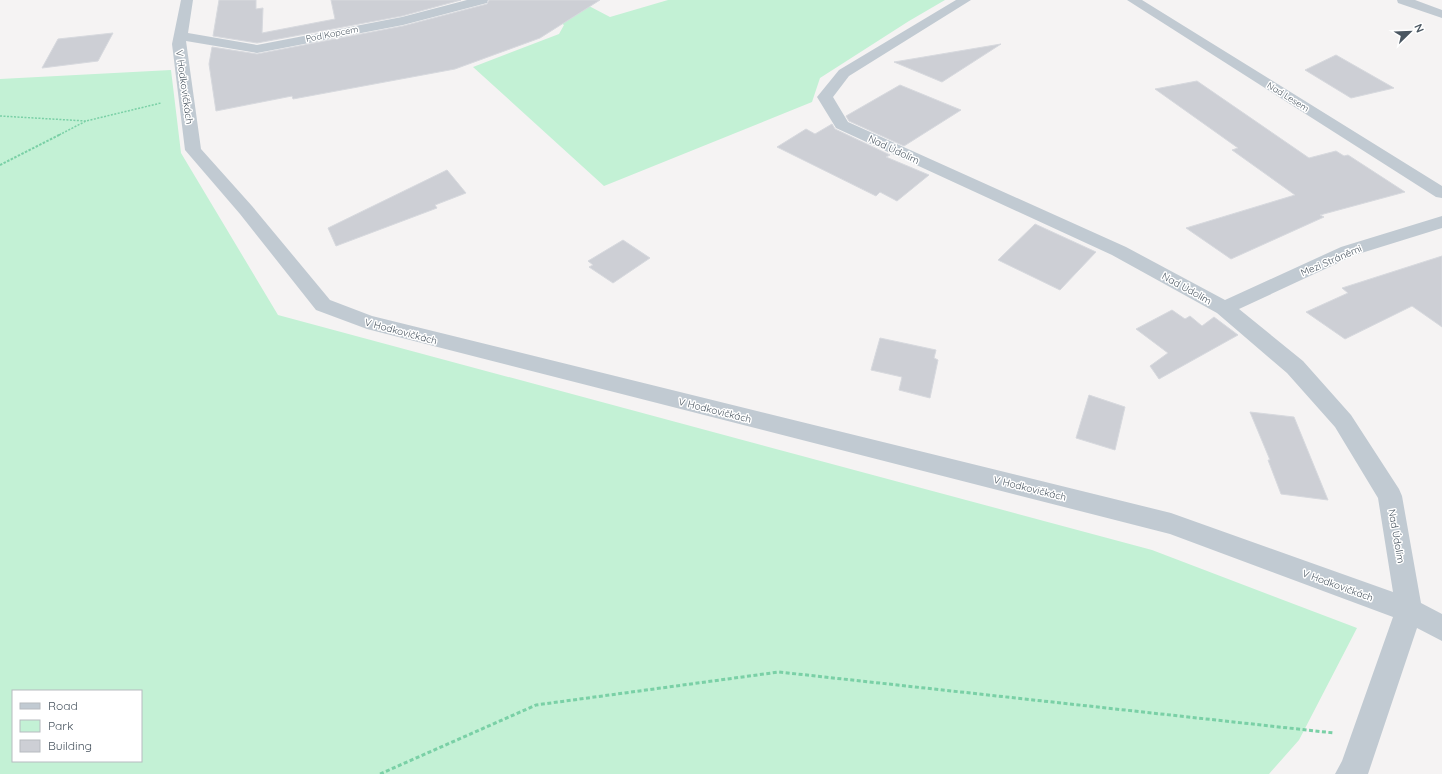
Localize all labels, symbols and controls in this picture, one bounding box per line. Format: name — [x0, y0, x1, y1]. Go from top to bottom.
north arrow — [1390, 12, 1430, 52]
text: N — [1411, 22, 1427, 35]
street label: Pod Kopcem — [305, 23, 359, 44]
street label: V Hodkovičkách — [173, 49, 196, 125]
street label: Nad Lesem — [1265, 79, 1311, 114]
street label: Nad Údolím — [866, 132, 921, 167]
street label: Mezi Stráněmi — [1299, 242, 1364, 279]
street label: Nad Údolím — [1160, 269, 1214, 307]
street label: V Hodkovičkách — [363, 316, 439, 347]
street label: V Hodkovičkách — [677, 395, 753, 426]
street label: V Hodkovičkách — [992, 473, 1068, 504]
street label: Nad Údolím — [1385, 508, 1408, 564]
street label: V Hodkovičkách — [1301, 567, 1375, 604]
legend — [12, 690, 142, 762]
text: Road — [48, 698, 78, 713]
text: Park — [48, 718, 73, 733]
text: Building — [48, 738, 92, 753]

